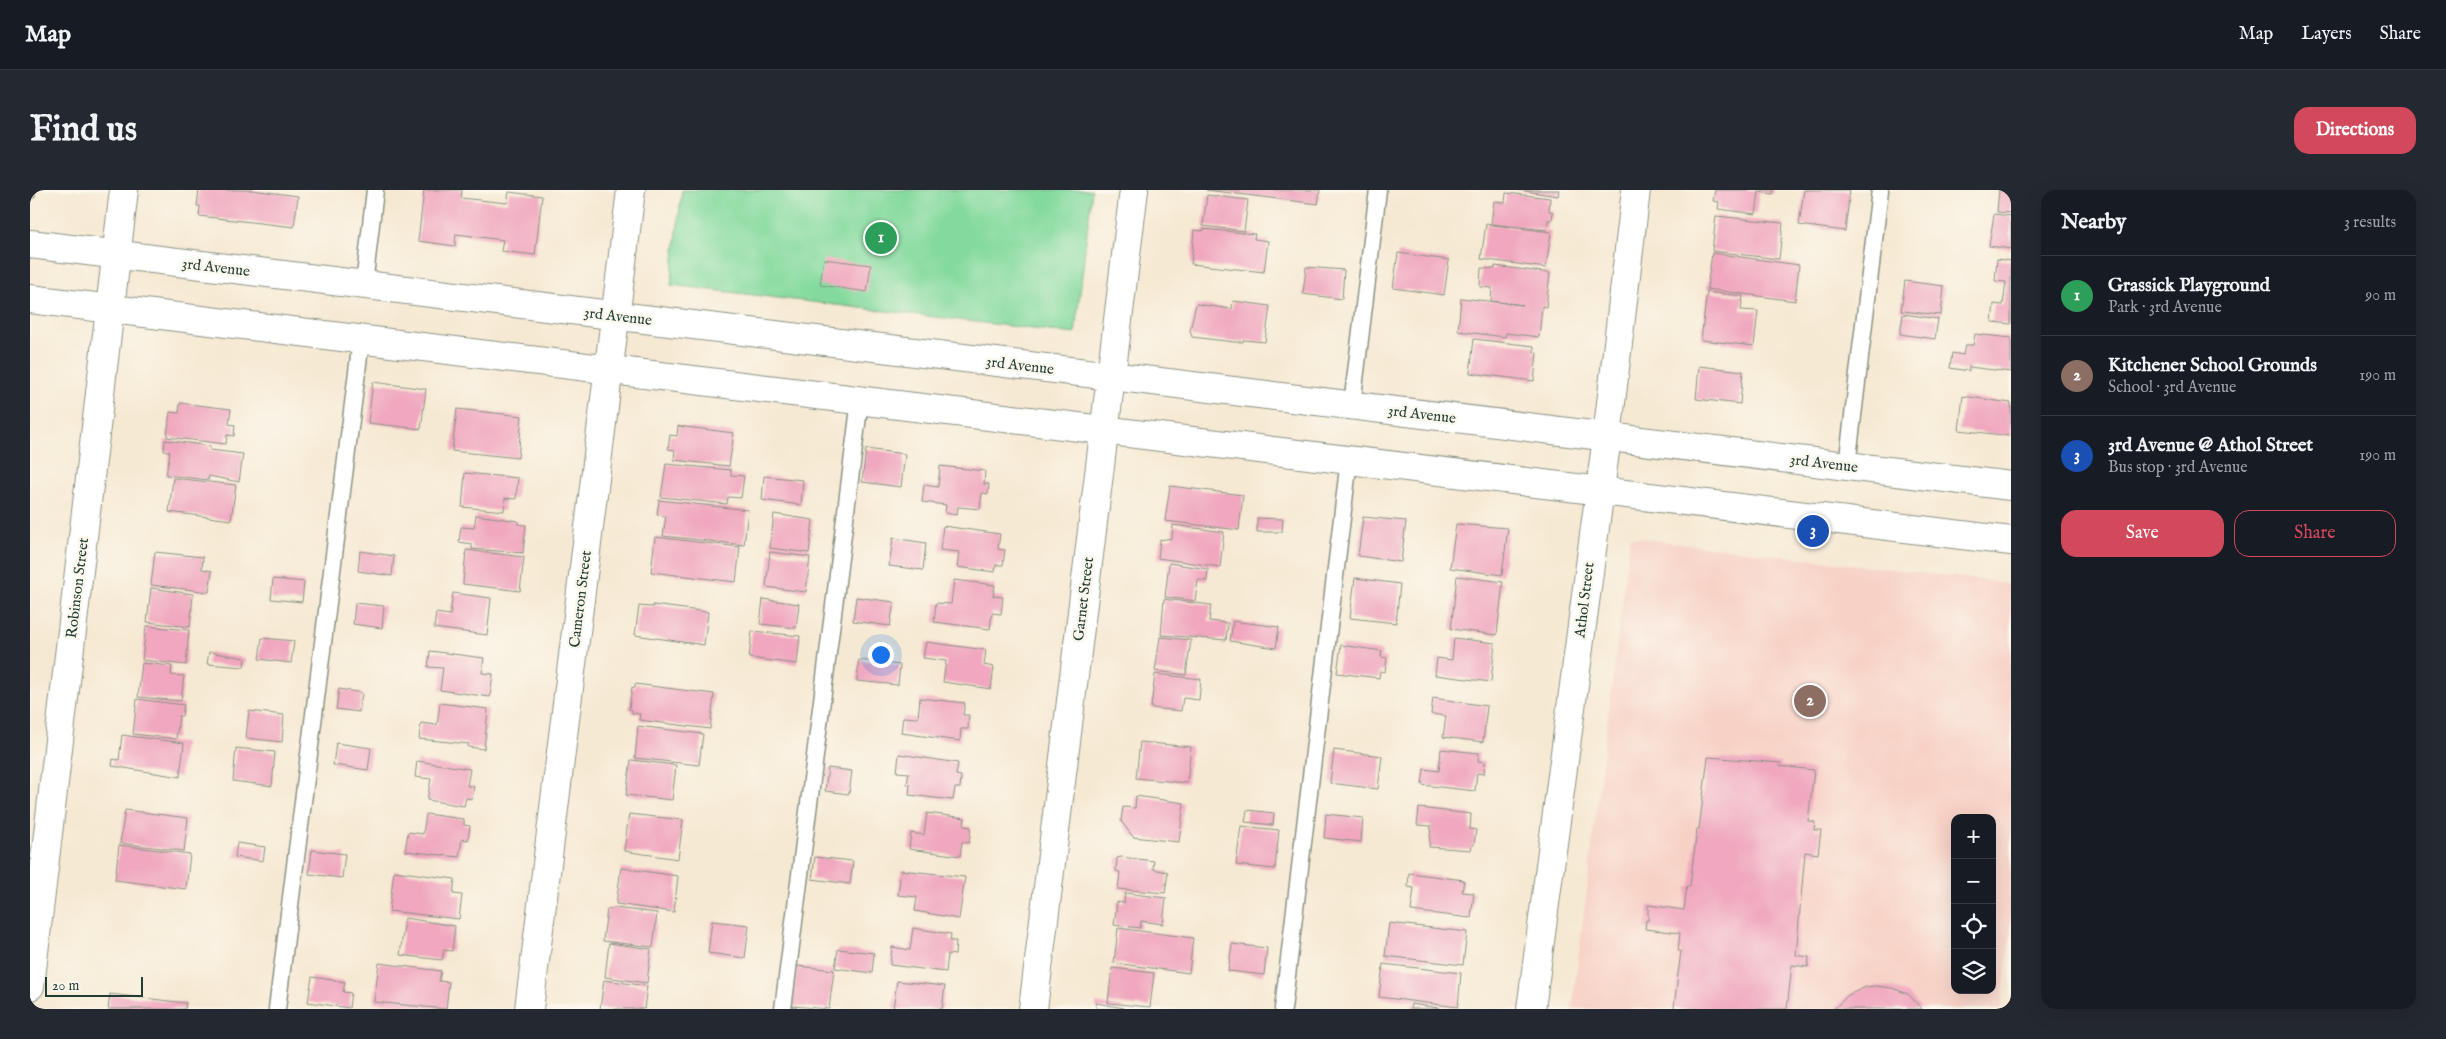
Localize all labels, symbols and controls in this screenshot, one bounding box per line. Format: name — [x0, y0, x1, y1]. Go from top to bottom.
text: Map — [25, 19, 71, 50]
text: Map — [2239, 23, 2273, 46]
text: Layers — [2301, 23, 2352, 46]
text: Share — [2380, 23, 2421, 46]
button: Directions — [2294, 107, 2416, 154]
text: Find us — [30, 108, 137, 153]
text: Nearby — [2061, 209, 2126, 236]
text: 3 results — [2344, 213, 2396, 233]
pin: 1 — [865, 219, 897, 257]
street label: 3rd Avenue — [181, 254, 251, 281]
text: Grassick Playground — [2108, 274, 2270, 298]
text: 1 — [2074, 286, 2080, 306]
text: 90 m — [2365, 286, 2396, 306]
text: Park · 3rd Avenue — [2108, 298, 2222, 318]
street label: 3rd Avenue — [583, 303, 653, 330]
street label: 3rd Avenue — [985, 352, 1055, 379]
text: Kitchener School Grounds — [2108, 354, 2317, 378]
text: 2 — [2073, 366, 2081, 386]
text: 190 m — [2359, 366, 2396, 386]
text: School · 3rd Avenue — [2108, 378, 2236, 398]
street label: 3rd Avenue — [1387, 401, 1457, 428]
text: 3rd Avenue @ Athol Street — [2108, 434, 2313, 458]
text: 3 — [2074, 446, 2080, 466]
text: 190 m — [2359, 446, 2396, 466]
street label: 3rd Avenue — [1789, 450, 1859, 477]
text: Bus stop · 3rd Avenue — [2108, 458, 2248, 478]
button: Save — [2061, 510, 2224, 557]
button: Share — [2234, 510, 2396, 557]
pin: 3 — [1797, 512, 1829, 550]
street label: Robinson Street — [62, 537, 93, 639]
street label: Cameron Street — [565, 549, 596, 649]
street label: Garnet Street — [1069, 556, 1098, 642]
street label: Athol Street — [1570, 561, 1599, 640]
your location — [868, 642, 894, 668]
pin: 2 — [1794, 682, 1826, 720]
map controls — [1951, 814, 1996, 994]
button: + — [1951, 814, 1996, 859]
button: − — [1951, 859, 1996, 904]
button: locate — [1951, 904, 1996, 949]
button: layers — [1951, 949, 1996, 994]
scale bar — [45, 974, 142, 997]
text: 20 m — [52, 977, 79, 995]

